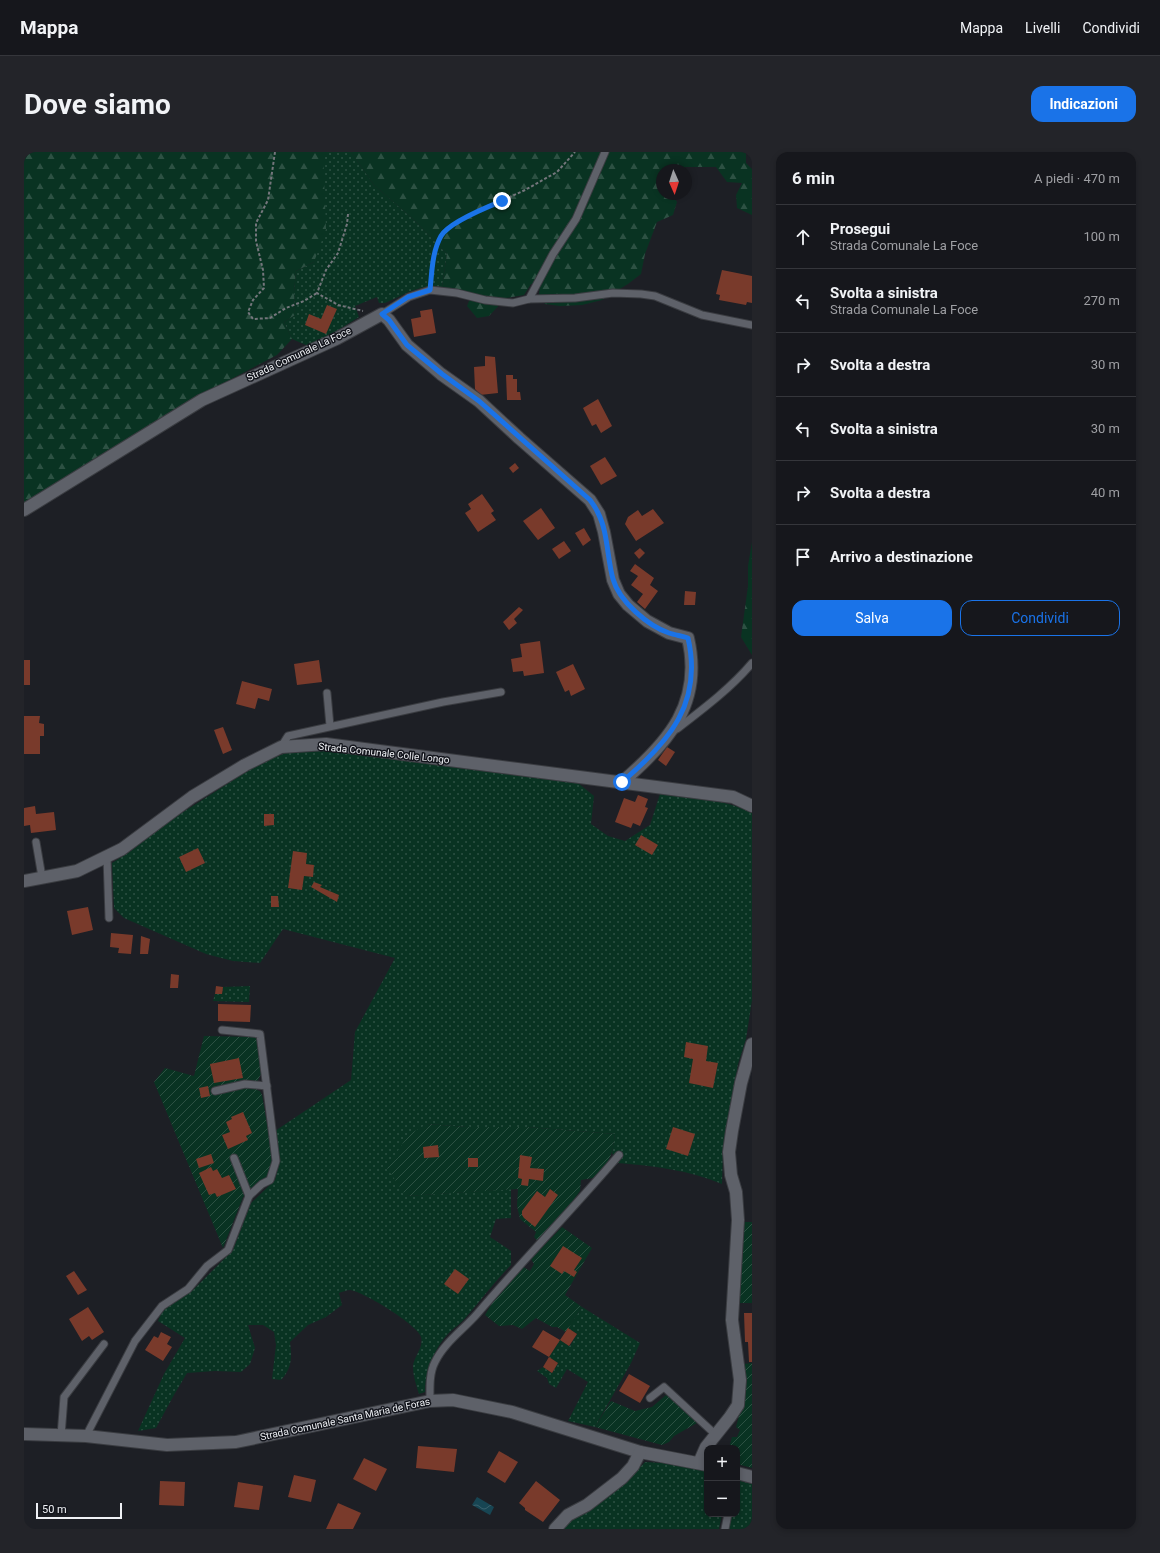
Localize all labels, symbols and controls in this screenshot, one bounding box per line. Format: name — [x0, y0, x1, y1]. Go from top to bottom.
text: Mappa — [20, 16, 78, 39]
text: Mappa — [960, 20, 1003, 36]
text: Livelli — [1025, 20, 1060, 36]
text: Condividi — [1082, 20, 1140, 36]
button: Indicazioni — [1031, 86, 1136, 122]
text: Dove siamo — [24, 88, 171, 121]
north arrow — [656, 164, 692, 200]
text: 6 min — [792, 168, 835, 188]
text: A piedi · 470 m — [1034, 171, 1120, 186]
route end — [493, 192, 511, 210]
text: Prosegui — [830, 220, 890, 238]
icon: ahead — [792, 226, 814, 248]
text: 100 m — [1083, 229, 1120, 244]
text: Strada Comunale La Foce — [830, 238, 978, 253]
text: Svolta a sinistra — [830, 284, 938, 302]
icon: left — [792, 290, 814, 312]
text: 270 m — [1083, 293, 1120, 308]
text: Strada Comunale La Foce — [830, 302, 978, 317]
street label: Strada Comunale La Foce — [245, 325, 353, 383]
icon: right — [792, 354, 814, 376]
text: Svolta a destra — [830, 356, 930, 374]
text: 30 m — [1091, 357, 1120, 372]
icon: left — [792, 418, 814, 440]
text: Svolta a sinistra — [830, 420, 938, 438]
text: 30 m — [1091, 421, 1120, 436]
icon: right — [792, 482, 814, 504]
text: Svolta a destra — [830, 484, 930, 502]
text: 40 m — [1091, 485, 1120, 500]
icon: arrive — [792, 546, 814, 568]
text: Arrivo a destinazione — [830, 548, 973, 566]
button: Salva — [792, 600, 952, 636]
button: Condividi — [960, 600, 1120, 636]
street label: Strada Comunale Colle Longo — [318, 741, 450, 765]
route start — [613, 773, 631, 791]
street label: Strada Comunale Santa Maria de Foras — [259, 1396, 431, 1442]
map controls — [704, 1445, 740, 1517]
button: + — [704, 1445, 740, 1481]
button: − — [704, 1481, 740, 1517]
scale bar — [36, 1501, 122, 1520]
text: 50 m — [42, 1503, 67, 1516]

